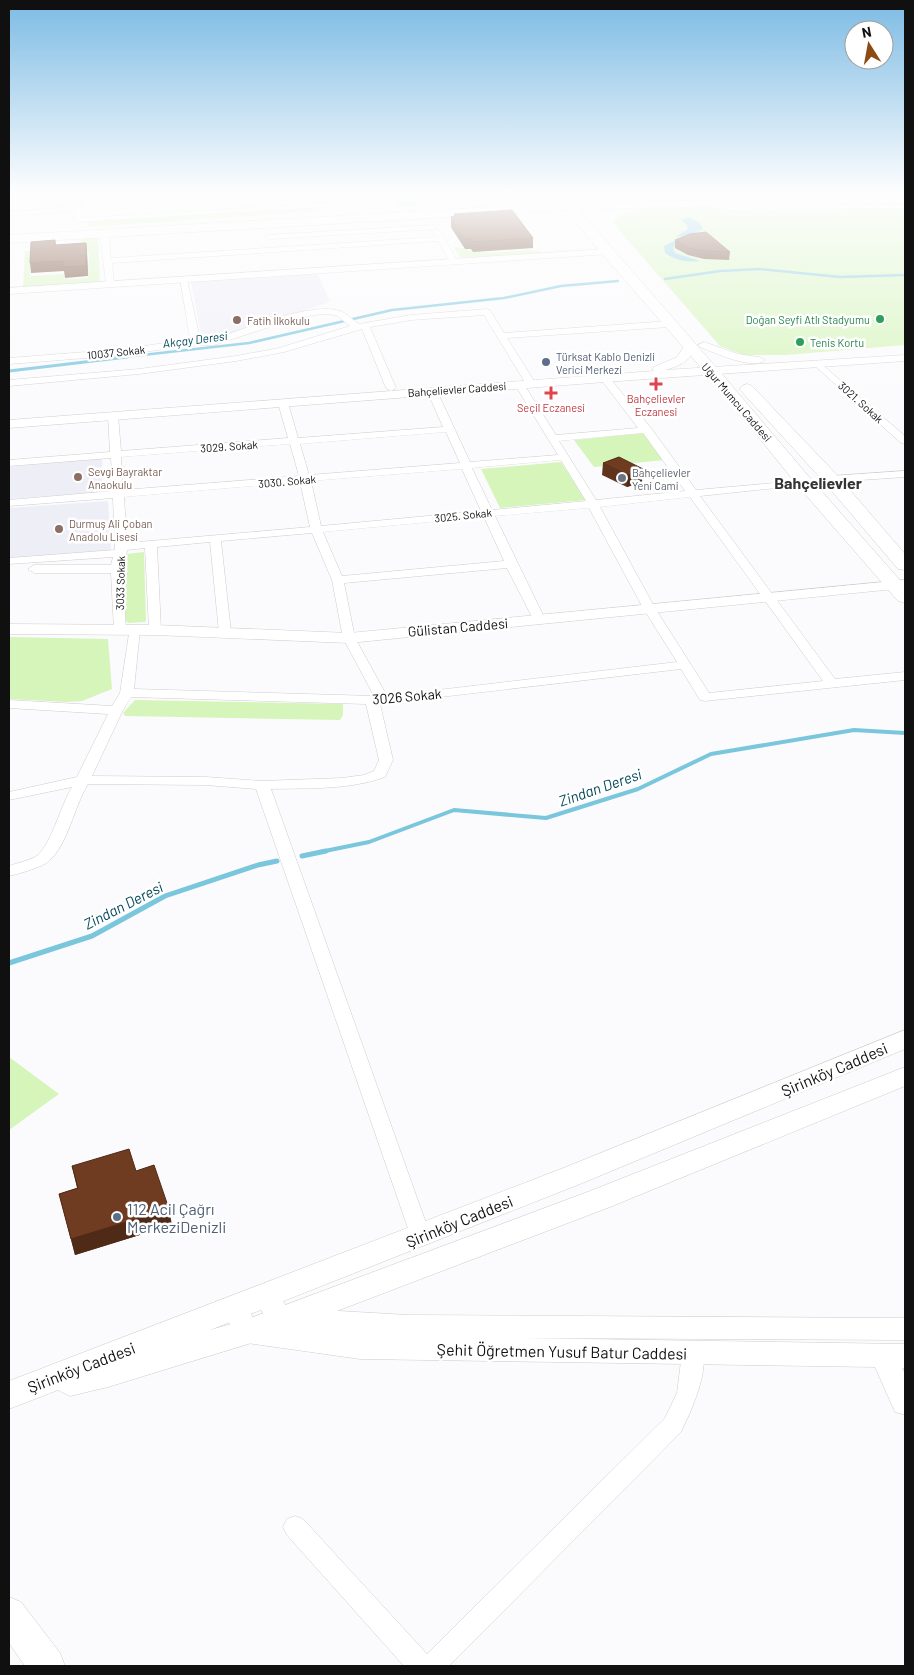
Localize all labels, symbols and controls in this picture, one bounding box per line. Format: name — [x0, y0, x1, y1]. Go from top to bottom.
north arrow — [844, 20, 894, 70]
text: N — [860, 23, 873, 41]
place label: Fatih İlkokulu — [247, 313, 310, 327]
place label: Doğan Seyfi Atlı Stadyumu — [746, 313, 870, 326]
marker: Doğan Seyfi Atlı Stadyumu — [874, 313, 886, 325]
marker: Fatih İlkokulu — [231, 314, 243, 326]
water label: Akçay Deresi — [162, 328, 228, 350]
marker: Tenis Kortu — [794, 336, 806, 348]
place label: Tenis Kortu — [810, 336, 864, 349]
street label: 10037 Sokak — [86, 342, 146, 362]
place label: Türksat Kablo Denizli Verici Merkezi — [556, 350, 655, 376]
marker: Türksat Kablo Denizli Verici Merkezi — [540, 356, 552, 368]
street label: Uğur Mumcu Caddesi — [699, 360, 775, 444]
marker: Bahçelievler Eczanesi — [650, 378, 662, 390]
street label: Bahçelievler Caddesi — [407, 379, 507, 399]
street label: 3021. Sokak — [836, 379, 886, 426]
marker: Seçil Eczanesi — [545, 387, 557, 399]
place label: Bahçelievler Eczanesi — [627, 392, 685, 418]
place label: Seçil Eczanesi — [517, 401, 585, 414]
street label: 3029. Sokak — [200, 437, 259, 454]
place label: Sevgi Bayraktar Anaokulu — [88, 465, 162, 491]
place label: Bahçelievler Yeni Cami — [632, 466, 691, 492]
marker: Sevgi Bayraktar Anaokulu — [72, 471, 84, 483]
street label: 3030. Sokak — [258, 472, 317, 490]
marker: Bahçelievler Yeni Cami — [616, 472, 628, 484]
district label: Bahçelievler — [774, 473, 862, 492]
street label: 3025. Sokak — [434, 505, 493, 524]
place label: Durmuş Ali Çoban Anadolu Lisesi — [69, 517, 153, 543]
marker: Durmuş Ali Çoban Anadolu Lisesi — [53, 523, 65, 535]
street label: 3033 Sokak — [113, 555, 127, 610]
street label: Gülistan Caddesi — [407, 614, 509, 640]
street label: 3026 Sokak — [372, 685, 442, 707]
water label: Zindan Deresi — [556, 764, 644, 810]
water label: Zindan Deresi — [80, 877, 166, 933]
street label: Şirinköy Caddesi — [778, 1038, 890, 1100]
street label: Şirinköy Caddesi — [403, 1191, 515, 1251]
place label: 112 Acil Çağrı MerkeziDenizli — [127, 1199, 226, 1236]
marker: 112 Acil Çağrı MerkeziDenizli — [111, 1211, 123, 1223]
street label: Şirinköy Caddesi — [24, 1338, 138, 1396]
street label: Şehit Öğretmen Yusuf Batur Caddesi — [437, 1339, 687, 1363]

